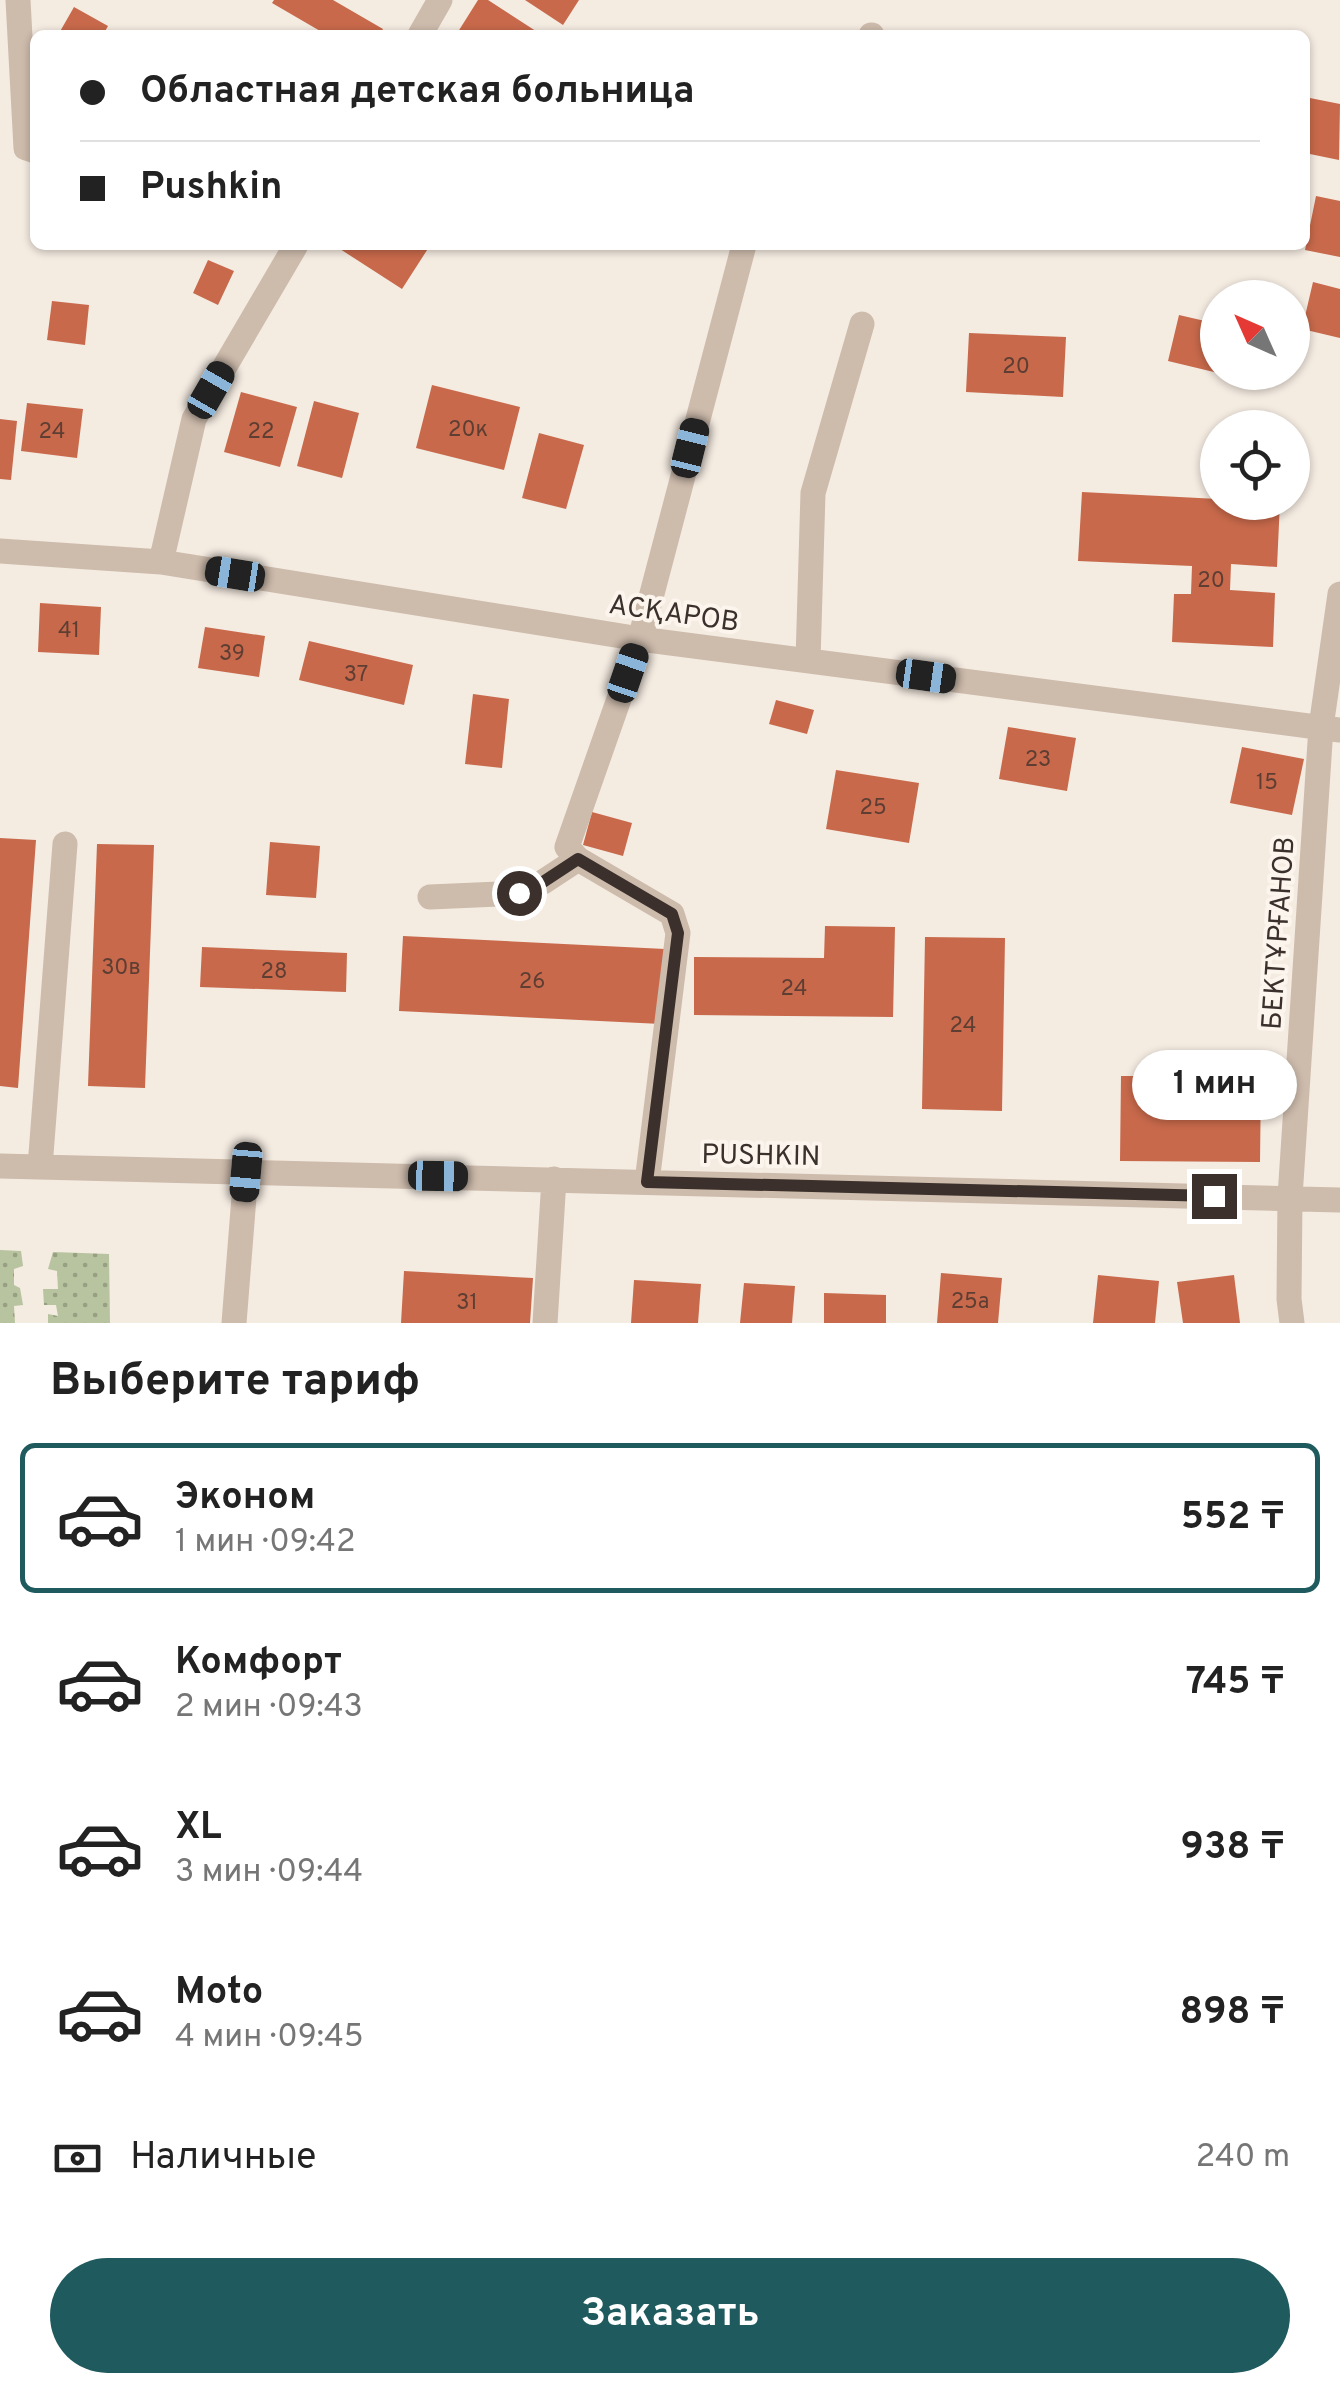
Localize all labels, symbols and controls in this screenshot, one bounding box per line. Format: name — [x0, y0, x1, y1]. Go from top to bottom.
text: Областная детская больница — [140, 68, 694, 117]
text: Pushkin — [140, 164, 283, 213]
north arrow — [1200, 280, 1310, 390]
map controls — [1200, 280, 1310, 520]
house number: 20 — [1002, 354, 1030, 381]
car — [183, 357, 239, 423]
button: locate — [1200, 410, 1310, 520]
car — [668, 415, 712, 481]
house number: 20к — [448, 417, 488, 444]
house number: 24 — [39, 419, 65, 446]
house number: 22 — [248, 419, 274, 446]
car — [203, 554, 267, 594]
house number: 20 — [1197, 568, 1225, 595]
street label: АСҚАРОВ — [606, 588, 741, 642]
house number: 41 — [58, 618, 80, 645]
car — [604, 640, 652, 706]
house number: 39 — [219, 641, 245, 668]
car — [894, 657, 958, 695]
house number: 37 — [344, 662, 368, 689]
house number: 23 — [1025, 747, 1051, 774]
house number: 15 — [1256, 770, 1278, 797]
house number: 25 — [859, 795, 887, 822]
street label: БЕКТҰРҒАНОВ — [1255, 835, 1305, 1031]
route start — [497, 871, 542, 916]
house number: 30в — [101, 955, 141, 982]
house number: 28 — [261, 959, 287, 986]
house number: 26 — [519, 969, 545, 996]
house number: 24 — [781, 976, 807, 1003]
house number: 24 — [950, 1013, 976, 1040]
callout: 1 мин — [1132, 1051, 1296, 1121]
text: 1 мин — [1173, 1065, 1256, 1105]
street label: PUSHKIN — [701, 1138, 821, 1176]
car — [228, 1141, 264, 1203]
car — [408, 1160, 468, 1192]
route end — [1192, 1174, 1237, 1219]
house number: 25а — [951, 1289, 989, 1316]
house number: 31 — [456, 1290, 478, 1317]
text: Выберите тариф — [50, 1354, 420, 1411]
icon: car — [55, 1473, 145, 1563]
text: Эконом — [175, 1474, 315, 1523]
text: 552 ₸ — [1181, 1494, 1285, 1543]
text: 1 мин · 09:42 — [175, 1523, 356, 1563]
icon: car — [55, 1638, 145, 1728]
text: Комфорт — [175, 1639, 342, 1688]
text: 745 ₸ — [1186, 1659, 1285, 1708]
text: 2 мин · 09:43 — [175, 1688, 363, 1728]
icon: car — [55, 1803, 145, 1893]
text: XL — [175, 1804, 222, 1853]
text: 938 ₸ — [1180, 1824, 1285, 1873]
text: 3 мин · 09:44 — [175, 1853, 363, 1893]
icon: car — [55, 1968, 145, 2058]
text: Moto — [175, 1969, 263, 2018]
text: 898 ₸ — [1179, 1989, 1285, 2038]
text: 4 мин · 09:45 — [175, 2018, 364, 2058]
icon: cash — [50, 2131, 105, 2186]
text: Наличные — [130, 2134, 317, 2183]
text: 240 m — [1196, 2138, 1290, 2178]
button: Заказать — [50, 2258, 1290, 2373]

